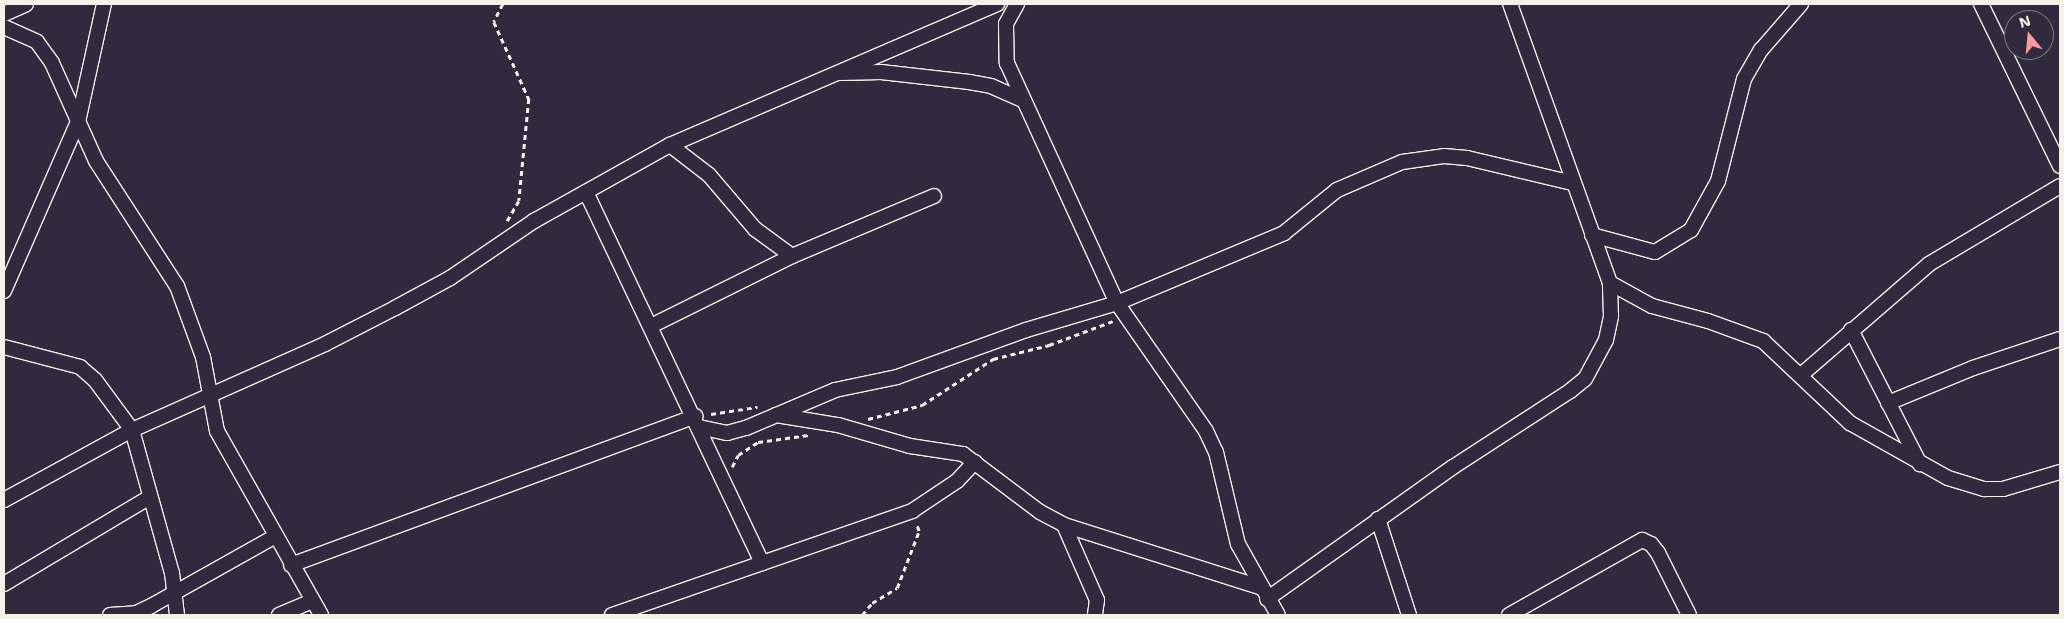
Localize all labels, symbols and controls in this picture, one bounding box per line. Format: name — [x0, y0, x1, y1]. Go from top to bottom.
north arrow — [2004, 10, 2054, 60]
text: N — [2017, 11, 2033, 32]

